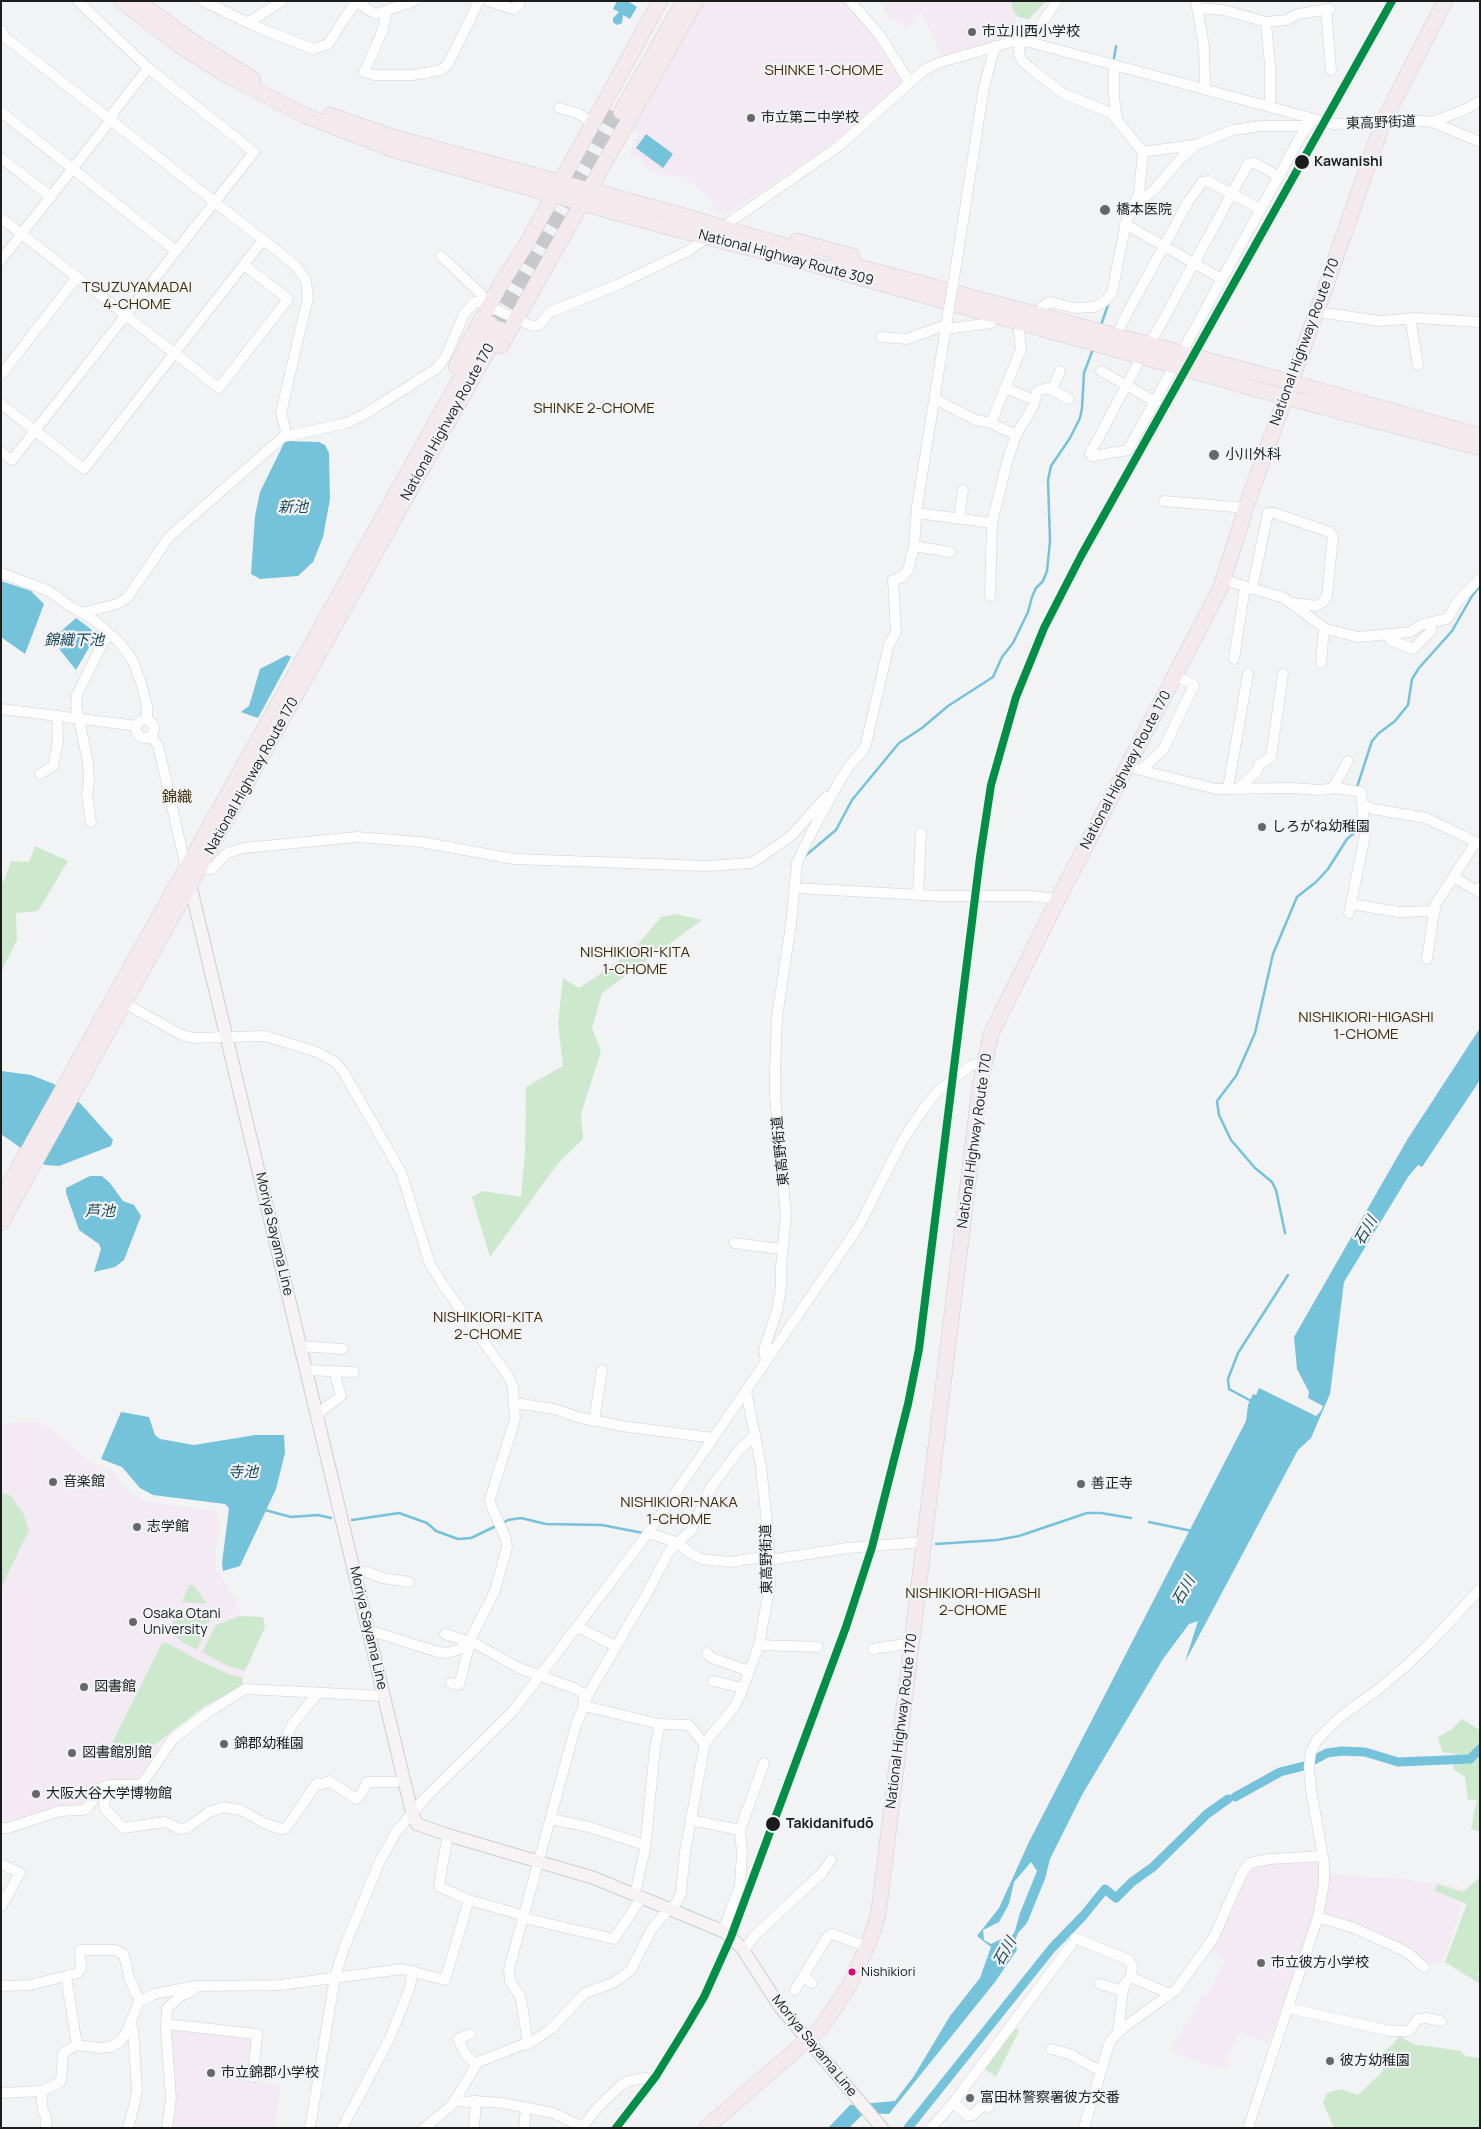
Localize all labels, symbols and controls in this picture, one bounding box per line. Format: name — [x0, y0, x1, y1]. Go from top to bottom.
place label: 市立川西小学校 — [982, 24, 1080, 40]
marker: 市立川西小学校 — [966, 26, 978, 38]
district label: SHINKE 1-CHOME — [756, 62, 892, 80]
place label: 市立第二中学校 — [761, 110, 859, 126]
marker: 市立第二中学校 — [745, 112, 757, 124]
street label: 東高野街道 — [1346, 113, 1416, 133]
marker: Kawanishi — [1293, 153, 1311, 171]
place label: Kawanishi — [1314, 154, 1383, 170]
place label: 橋本医院 — [1116, 202, 1172, 218]
marker: 橋本医院 — [1098, 203, 1112, 217]
street label: National Highway Route 309 — [697, 227, 875, 289]
street label: National Highway Route 170 — [1267, 256, 1343, 428]
district label: TSUZUYAMADAI 4-CHOME — [74, 279, 200, 314]
street label: National Highway Route 170 — [398, 341, 498, 503]
district label: SHINKE 2-CHOME — [524, 400, 664, 418]
place label: 小川外科 — [1225, 447, 1281, 463]
marker: 小川外科 — [1207, 448, 1221, 462]
water label: 新池 — [278, 499, 308, 517]
water label: 錦織下池 — [44, 632, 104, 650]
street label: National Highway Route 170 — [1077, 688, 1175, 852]
street label: National Highway Route 170 — [202, 695, 302, 857]
district label: 錦織 — [162, 789, 192, 807]
place label: しろがね幼稚園 — [1272, 819, 1370, 835]
marker: しろがね幼稚園 — [1256, 821, 1268, 833]
district label: NISHIKIORI-KITA 1-CHOME — [571, 944, 699, 979]
district label: NISHIKIORI-HIGASHI 1-CHOME — [1287, 1009, 1445, 1044]
street label: National Highway Route 170 — [954, 1052, 996, 1230]
street label: 東高野街道 — [769, 1115, 793, 1187]
street label: Moriya Sayama Line — [252, 1171, 296, 1297]
water label: 芦池 — [85, 1203, 115, 1221]
water label: 石川 — [1351, 1214, 1381, 1248]
district label: NISHIKIORI-KITA 2-CHOME — [424, 1309, 552, 1344]
water label: 寺池 — [228, 1464, 258, 1482]
place label: 音楽館 — [63, 1474, 105, 1490]
marker: 音楽館 — [47, 1476, 59, 1488]
place label: 善正寺 — [1091, 1476, 1133, 1492]
marker: 善正寺 — [1075, 1478, 1087, 1490]
district label: NISHIKIORI-NAKA 1-CHOME — [611, 1494, 747, 1529]
place label: 志学館 — [147, 1519, 189, 1535]
marker: 志学館 — [131, 1521, 143, 1533]
street label: 東高野街道 — [758, 1524, 776, 1594]
street label: Moriya Sayama Line — [346, 1565, 390, 1691]
water label: 石川 — [1169, 1574, 1199, 1608]
district label: NISHIKIORI-HIGASHI 2-CHOME — [894, 1585, 1052, 1620]
place label: Osaka Otani University — [143, 1606, 221, 1638]
marker: Osaka Otani University — [127, 1616, 139, 1628]
street label: National Highway Route 170 — [883, 1632, 921, 1810]
place label: 図書館 — [94, 1679, 136, 1695]
marker: 図書館 — [78, 1681, 90, 1693]
place label: 錦郡幼稚園 — [234, 1736, 304, 1752]
marker: 錦郡幼稚園 — [218, 1738, 230, 1750]
place label: 図書館別館 — [82, 1745, 152, 1761]
marker: 図書館別館 — [66, 1747, 78, 1759]
place label: 大阪大谷大学博物館 — [46, 1786, 172, 1802]
marker: 大阪大谷大学博物館 — [30, 1788, 42, 1800]
marker: Takidanifudō — [764, 1815, 782, 1833]
place label: Takidanifudō — [786, 1816, 874, 1832]
water label: 石川 — [990, 1935, 1020, 1969]
place label: 市立彼方小学校 — [1271, 1955, 1369, 1971]
marker: 市立彼方小学校 — [1255, 1957, 1267, 1969]
place label: Nishikiori — [861, 1964, 915, 1980]
marker: Nishikiori — [847, 1967, 857, 1977]
street label: Moriya Sayama Line — [768, 1992, 860, 2100]
place label: 彼方幼稚園 — [1340, 2053, 1410, 2069]
marker: 彼方幼稚園 — [1324, 2055, 1336, 2067]
place label: 市立錦郡小学校 — [221, 2065, 319, 2081]
marker: 市立錦郡小学校 — [205, 2067, 217, 2079]
place label: 富田林警察署彼方交番 — [980, 2090, 1120, 2106]
marker: 富田林警察署彼方交番 — [964, 2092, 976, 2104]

